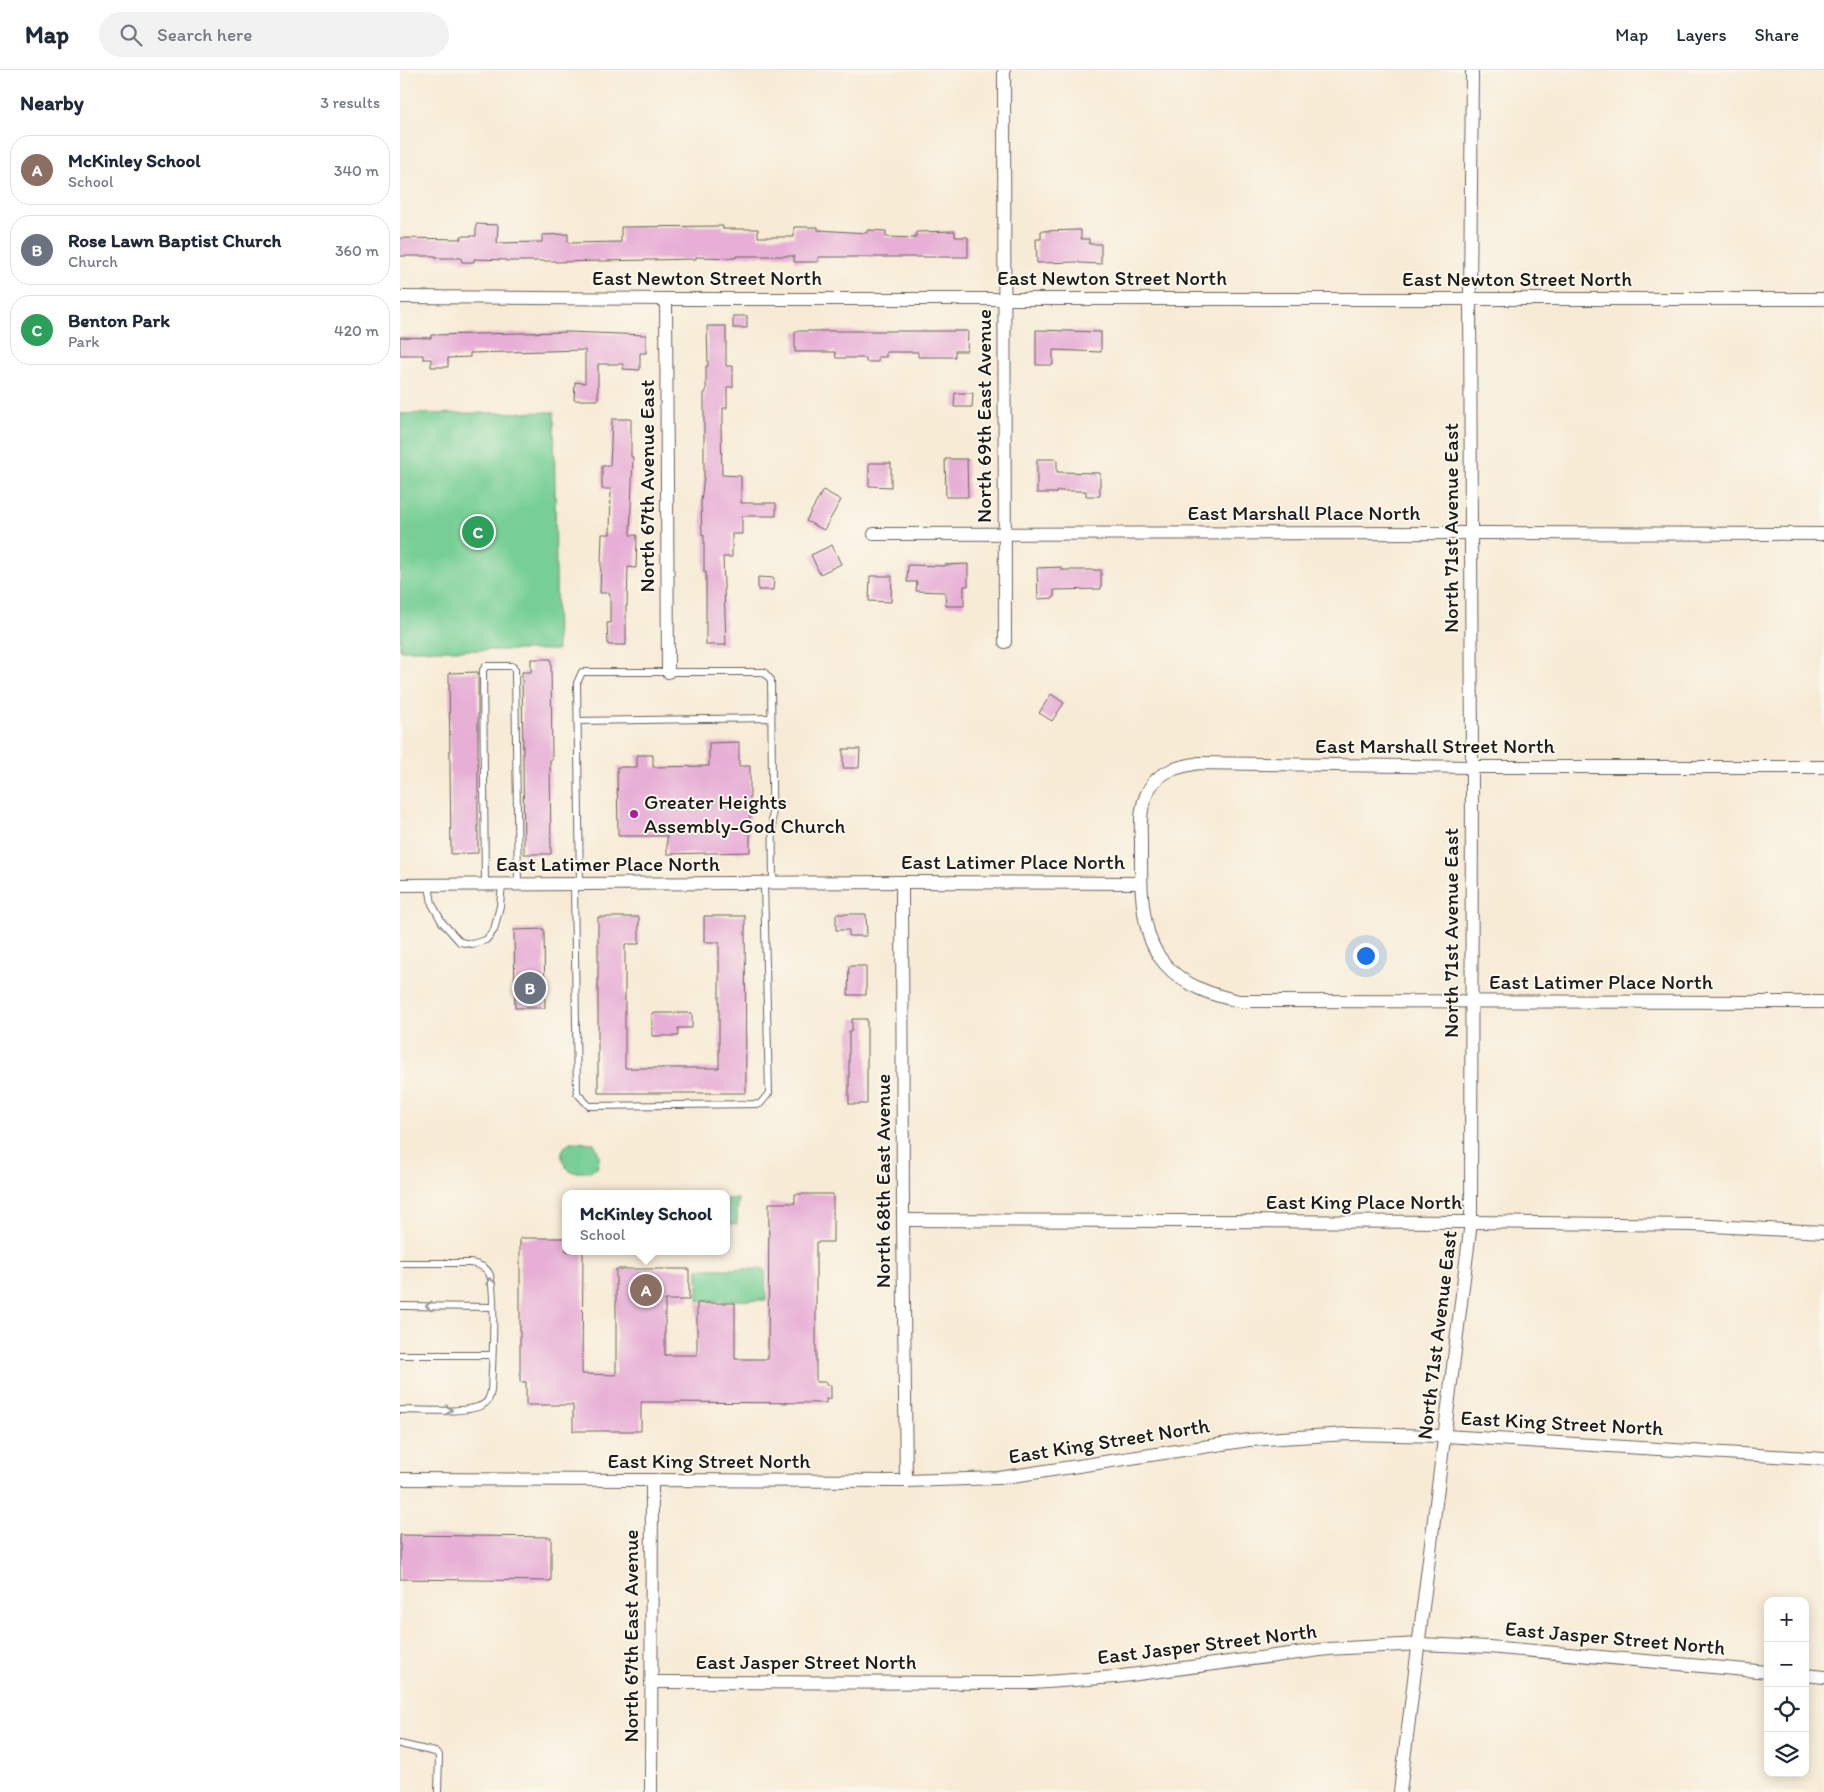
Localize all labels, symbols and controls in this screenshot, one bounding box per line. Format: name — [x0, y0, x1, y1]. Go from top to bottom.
search box — [99, 12, 449, 57]
text: Map — [25, 20, 69, 49]
icon: search — [117, 21, 145, 49]
text: Search here — [157, 23, 252, 46]
text: Map — [1615, 24, 1648, 46]
text: Layers — [1676, 24, 1726, 46]
text: Share — [1754, 24, 1799, 46]
text: Nearby — [20, 90, 84, 115]
text: 3 results — [320, 93, 380, 112]
text: McKinley School — [68, 149, 201, 172]
text: A — [32, 161, 42, 180]
text: 340 m — [334, 161, 379, 180]
text: School — [68, 172, 114, 191]
text: Rose Lawn Baptist Church — [68, 229, 281, 252]
text: B — [32, 241, 42, 260]
text: 360 m — [335, 241, 379, 260]
text: Church — [68, 252, 118, 271]
street label: East Newton Street North — [592, 265, 822, 290]
street label: East Newton Street North — [997, 265, 1227, 290]
street label: East Newton Street North — [1402, 266, 1632, 291]
text: Benton Park — [68, 309, 170, 332]
street label: North 69th East Avenue — [971, 309, 996, 523]
text: C — [32, 321, 42, 340]
text: 420 m — [334, 321, 379, 340]
text: Park — [68, 332, 99, 351]
street label: North 67th Avenue East — [634, 379, 659, 593]
street label: North 71st Avenue East — [1438, 423, 1463, 633]
street label: East Marshall Place North — [1188, 500, 1420, 525]
pin: C — [462, 513, 494, 551]
street label: East Marshall Street North — [1315, 733, 1556, 758]
place label: Greater Heights Assembly-God Church — [644, 789, 845, 838]
marker: Greater Heights Assembly-God Church — [628, 808, 640, 820]
street label: North 71st Avenue East — [1438, 828, 1463, 1038]
street label: East Latimer Place North — [901, 849, 1126, 874]
street label: East Latimer Place North — [496, 851, 721, 876]
your location — [1353, 943, 1379, 969]
pin: B — [514, 969, 546, 1007]
street label: East Latimer Place North — [1489, 969, 1714, 994]
street label: North 68th East Avenue — [870, 1074, 895, 1288]
street label: East King Place North — [1266, 1189, 1462, 1214]
popup — [562, 1190, 730, 1255]
text: McKinley School — [580, 1202, 712, 1225]
text: School — [580, 1225, 625, 1244]
street label: North 71st Avenue East — [1411, 1229, 1462, 1441]
pin: A — [630, 1271, 662, 1309]
one-way arrow — [485, 1276, 496, 1285]
one-way arrow — [424, 1301, 432, 1311]
one-way arrow — [446, 1405, 453, 1415]
street label: East King Street North — [1460, 1405, 1665, 1440]
street label: East King Street North — [1007, 1412, 1212, 1469]
street label: East King Street North — [607, 1448, 811, 1473]
street label: North 67th East Avenue — [618, 1529, 643, 1743]
map controls — [1764, 1597, 1809, 1777]
button: + — [1764, 1597, 1809, 1642]
street label: East Jasper Street North — [1504, 1615, 1726, 1660]
street label: East Jasper Street North — [1096, 1618, 1318, 1669]
button: − — [1764, 1642, 1809, 1687]
street label: East Jasper Street North — [696, 1649, 917, 1674]
button: locate — [1764, 1687, 1809, 1732]
button: layers — [1764, 1732, 1809, 1777]

